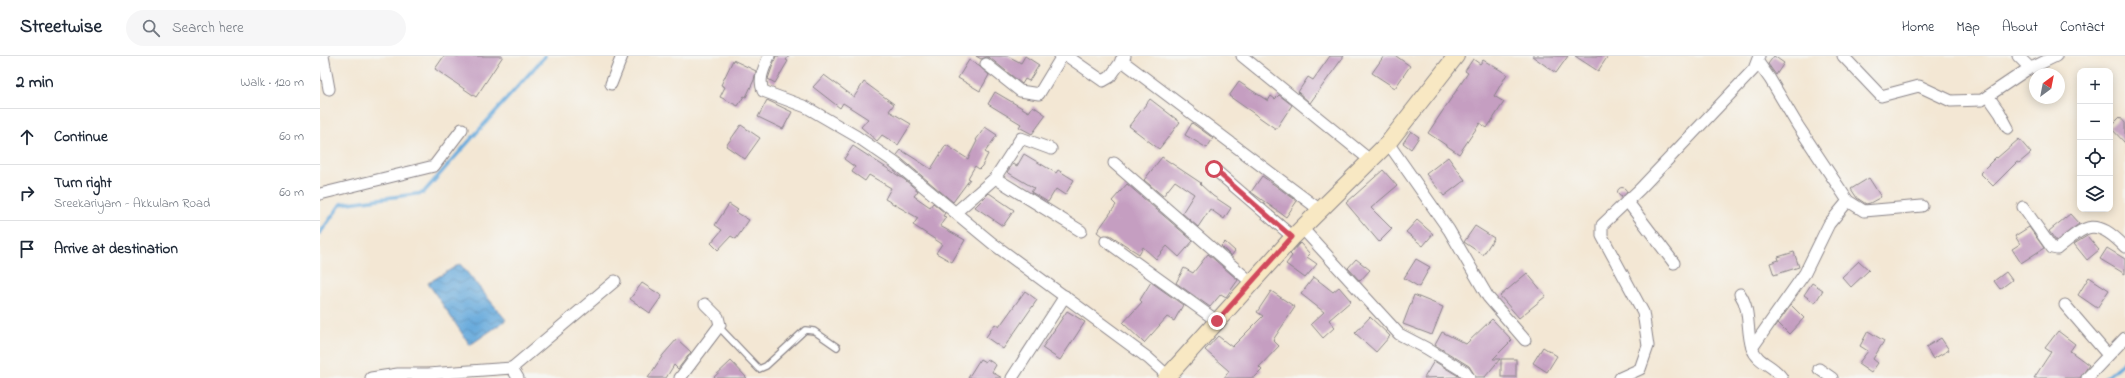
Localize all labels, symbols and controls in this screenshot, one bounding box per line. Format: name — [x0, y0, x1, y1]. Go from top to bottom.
search box — [126, 10, 406, 46]
text: Streetwise — [20, 14, 102, 41]
icon: search — [140, 17, 162, 39]
text: Search here — [172, 17, 244, 39]
text: Home — [1902, 17, 1934, 38]
text: Map — [1956, 17, 1980, 38]
text: About — [2002, 17, 2038, 38]
text: Contact — [2060, 17, 2105, 38]
north arrow — [2029, 68, 2065, 104]
map controls — [2077, 68, 2113, 212]
button: + — [2077, 68, 2113, 104]
text: 2 min — [16, 70, 53, 95]
text: Walk · 120 m — [240, 73, 304, 92]
button: − — [2077, 104, 2113, 140]
icon: ahead — [16, 126, 38, 148]
text: Continue — [54, 126, 108, 148]
text: 60 m — [279, 127, 304, 146]
button: locate — [2077, 140, 2113, 176]
route start — [1205, 160, 1223, 178]
text: Turn right — [54, 172, 112, 194]
button: layers — [2077, 176, 2113, 212]
icon: right — [16, 182, 38, 204]
text: 60 m — [279, 183, 304, 202]
text: Sreekariyam - Akkulam Road — [54, 194, 210, 213]
icon: arrive — [16, 238, 38, 260]
text: Arrive at destination — [54, 238, 178, 260]
route end — [1208, 312, 1226, 330]

